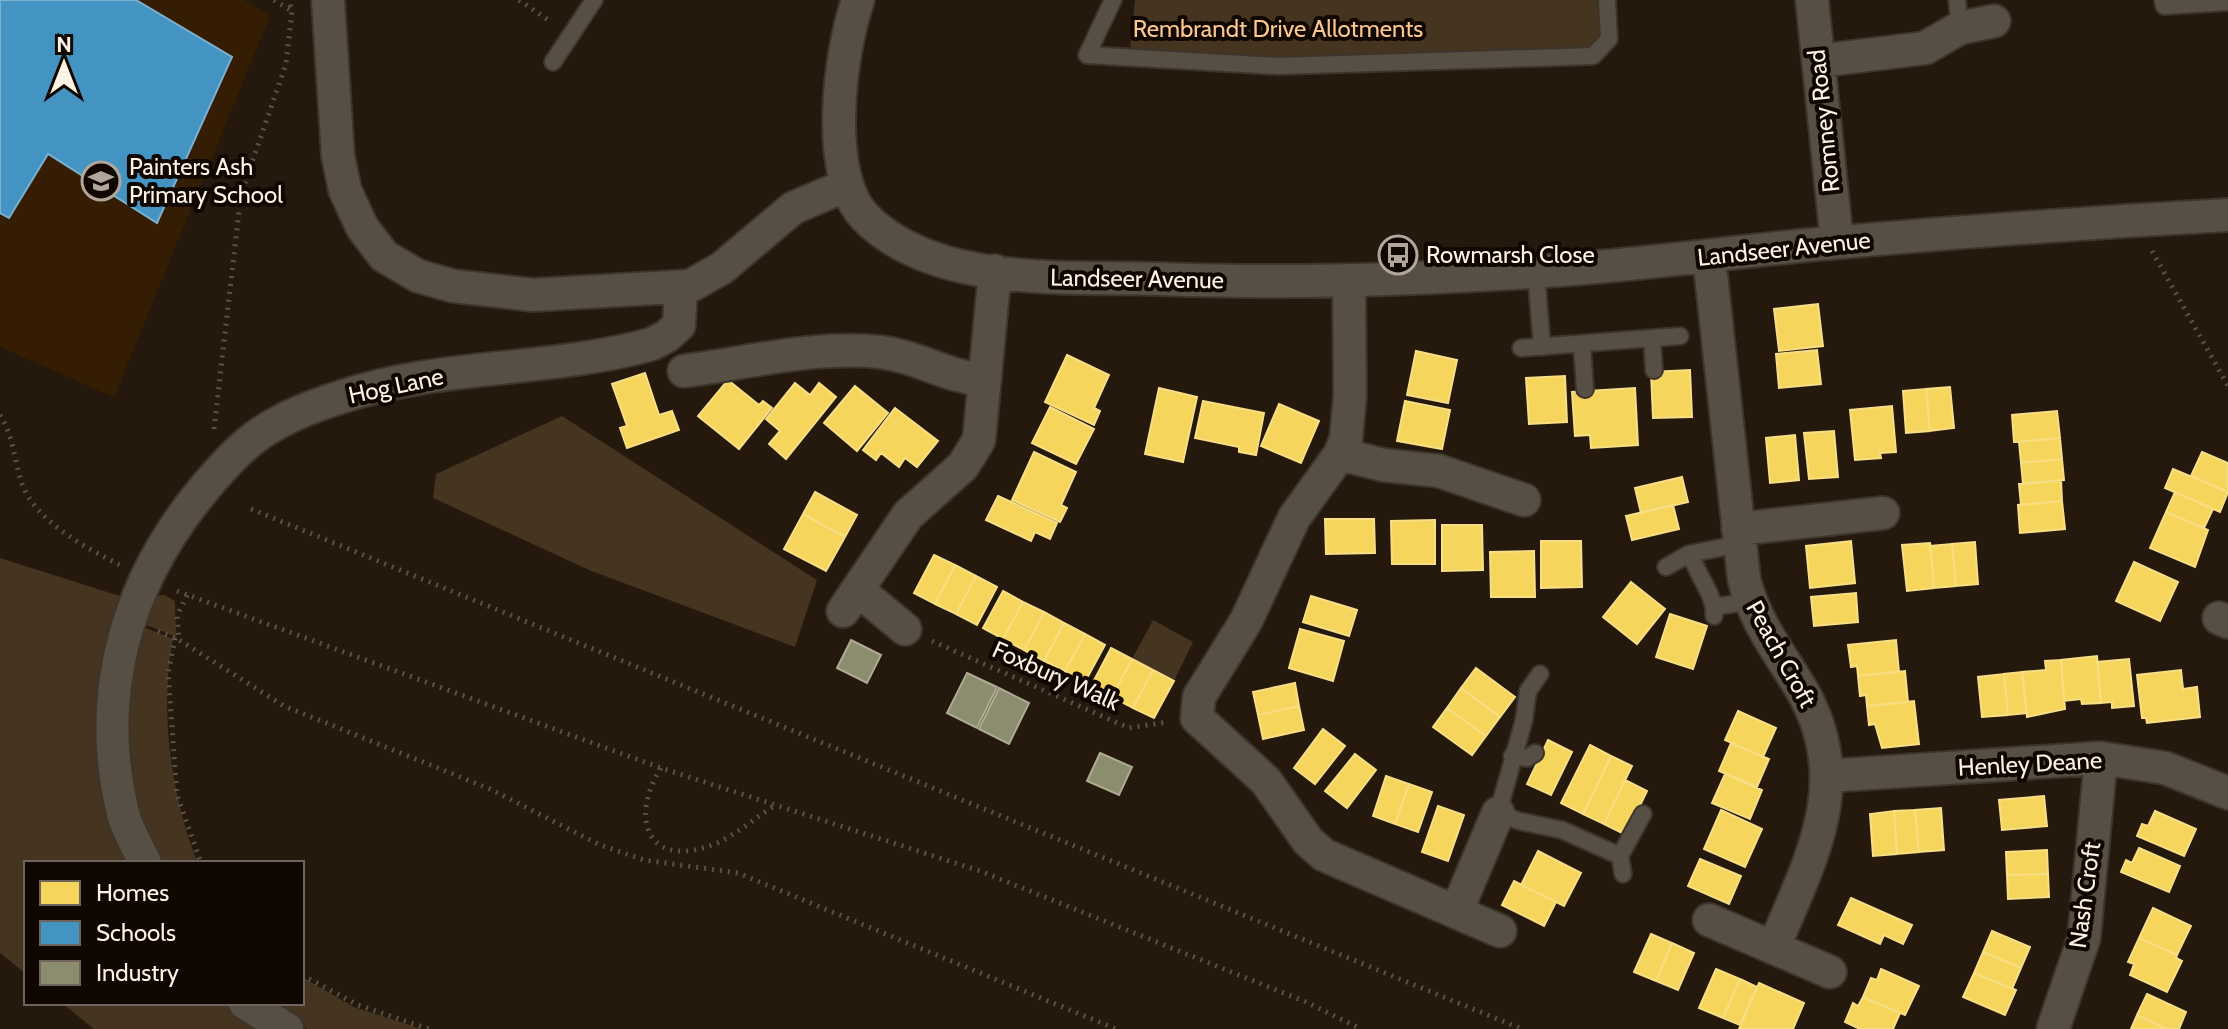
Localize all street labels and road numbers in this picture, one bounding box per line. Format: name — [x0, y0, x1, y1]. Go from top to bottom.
street label: Romney Road — [1802, 48, 1845, 194]
street label: Landseer Avenue — [1696, 225, 1872, 272]
street label: Landseer Avenue — [1050, 262, 1224, 295]
street label: Hog Lane — [346, 361, 446, 410]
street label: Peach Croft — [1740, 595, 1823, 712]
street label: Foxbury Walk — [988, 635, 1125, 717]
street label: Henley Deane — [1957, 745, 2103, 782]
street label: Nash Croft — [2063, 840, 2106, 950]

